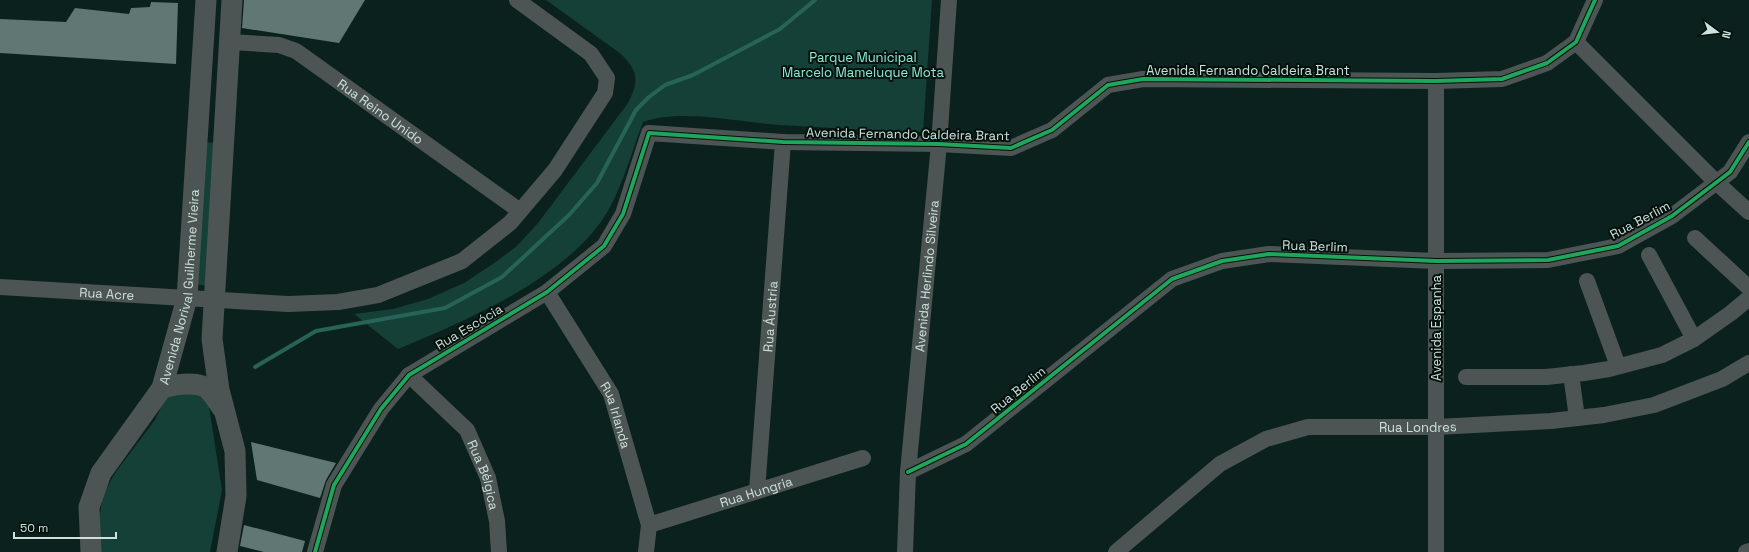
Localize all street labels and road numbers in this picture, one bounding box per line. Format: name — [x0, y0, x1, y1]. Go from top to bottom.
street label: Avenida Fernando Caldeira Brant — [1146, 62, 1350, 79]
street label: Rua Reino Unido — [334, 75, 427, 148]
street label: Avenida Fernando Caldeira Brant — [806, 124, 1010, 144]
street label: Avenida Norival Guilherme Vieira — [155, 188, 202, 386]
street label: Rua Berlim — [1607, 197, 1673, 243]
street label: Avenida Herlindo Silveira — [911, 199, 942, 353]
street label: Rua Berlim — [1282, 236, 1348, 256]
street label: Avenida Espanha — [1428, 274, 1445, 381]
street label: Rua Áustria — [759, 280, 781, 353]
street label: Rua Acre — [79, 283, 135, 303]
street label: Rua Escócia — [432, 300, 506, 354]
street label: Rua Berlim — [987, 363, 1049, 417]
street label: Rua Irlanda — [597, 378, 635, 451]
street label: Rua Londres — [1379, 417, 1457, 436]
street label: Rua Bélgica — [464, 437, 503, 512]
street label: Rua Hungria — [717, 472, 795, 511]

